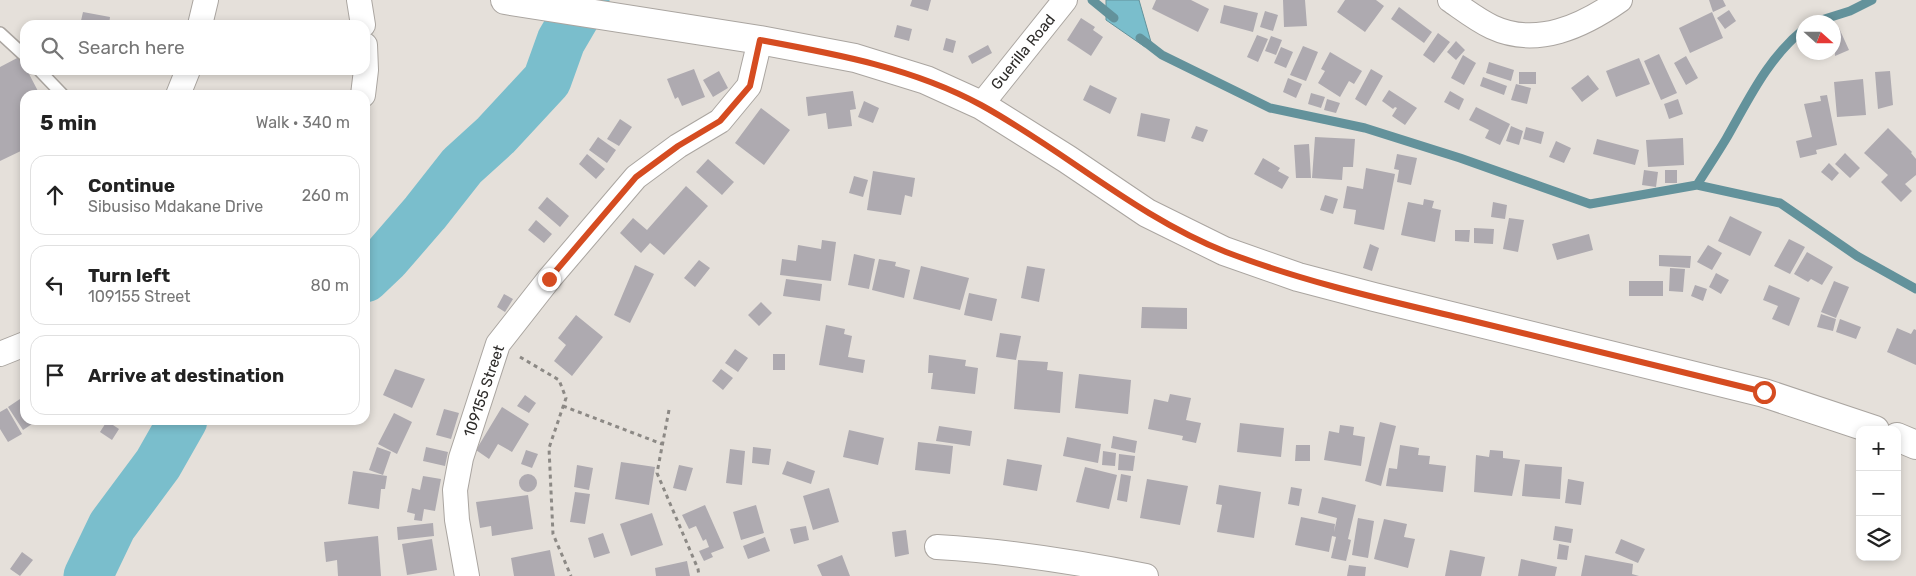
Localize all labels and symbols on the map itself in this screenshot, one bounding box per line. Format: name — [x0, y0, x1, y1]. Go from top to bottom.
street label: Guerilla Road — [987, 11, 1059, 93]
north arrow — [1796, 15, 1841, 60]
route end — [538, 268, 561, 291]
street label: 109155 Street — [460, 343, 508, 439]
route start — [1753, 381, 1776, 404]

